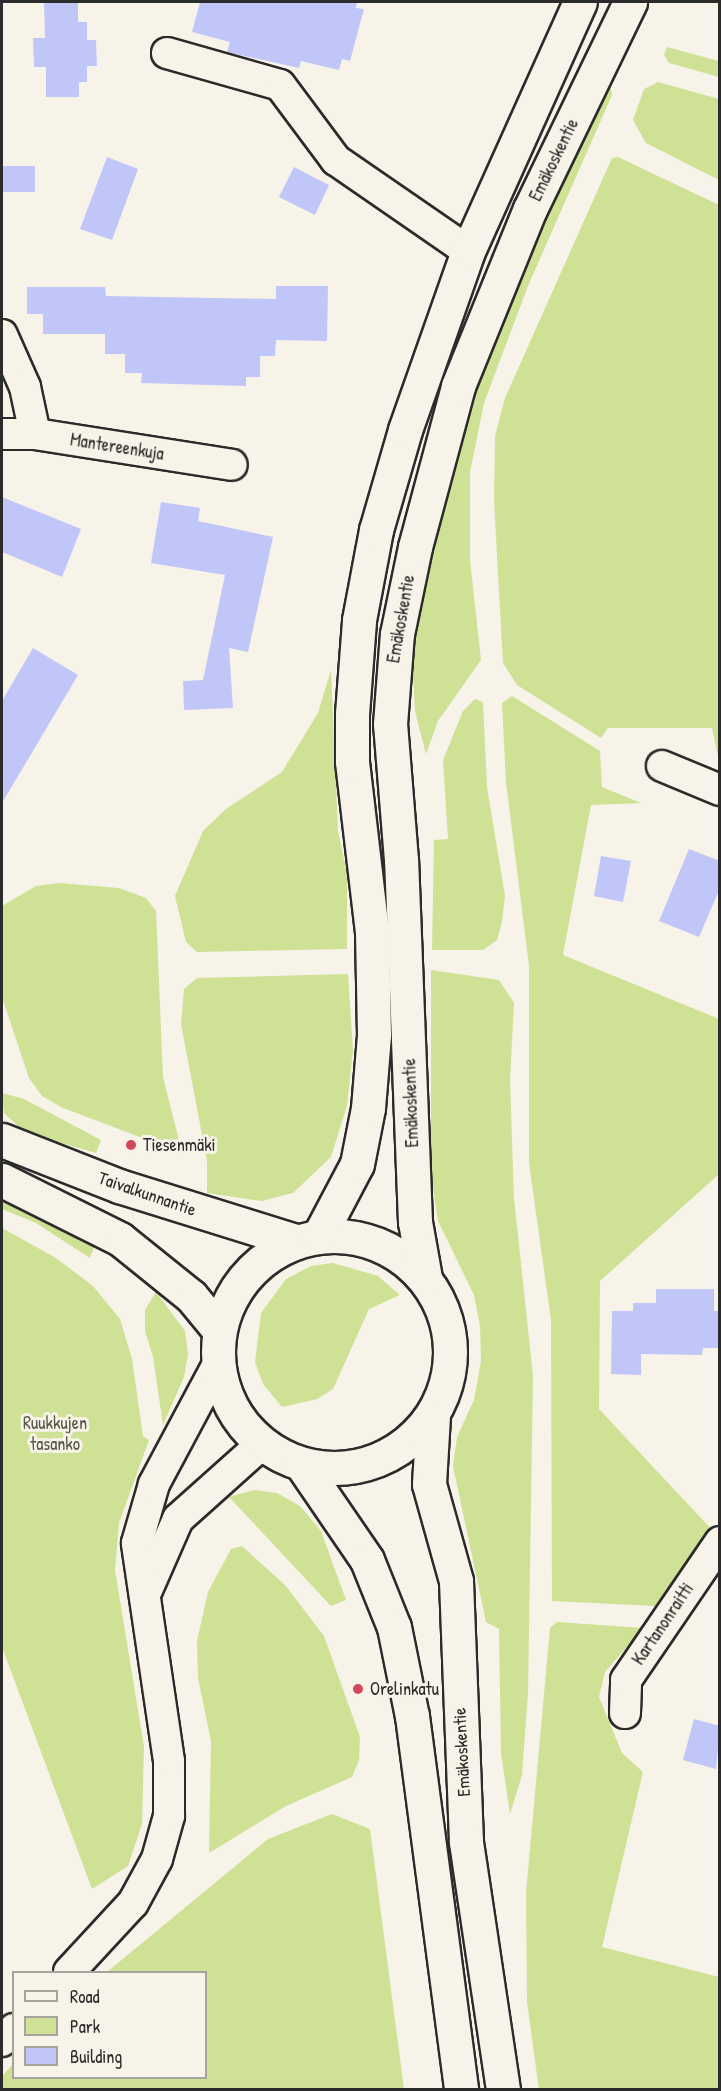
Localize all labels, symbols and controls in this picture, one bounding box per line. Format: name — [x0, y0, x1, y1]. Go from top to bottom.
street label: Emäkoskentie — [525, 115, 583, 205]
street label: Mantereenkuja — [69, 429, 165, 465]
street label: Emäkoskentie — [383, 573, 419, 665]
street label: Emäkoskentie — [399, 1058, 423, 1148]
place label: Tiesenmäki — [143, 1134, 216, 1156]
marker: Tiesenmäki — [124, 1138, 138, 1152]
street label: Taivalkunnantie — [95, 1167, 199, 1221]
park label: Ruukkujen tasanko — [23, 1413, 87, 1456]
street label: Kartanonraitti — [628, 1579, 698, 1669]
place label: Orelinkatu — [370, 1678, 439, 1700]
marker: Orelinkatu — [351, 1682, 365, 1696]
street label: Emäkoskentie — [449, 1707, 475, 1797]
legend — [12, 1971, 207, 2079]
text: Road — [70, 1984, 100, 2009]
text: Park — [70, 2014, 100, 2039]
text: Building — [70, 2044, 122, 2069]

